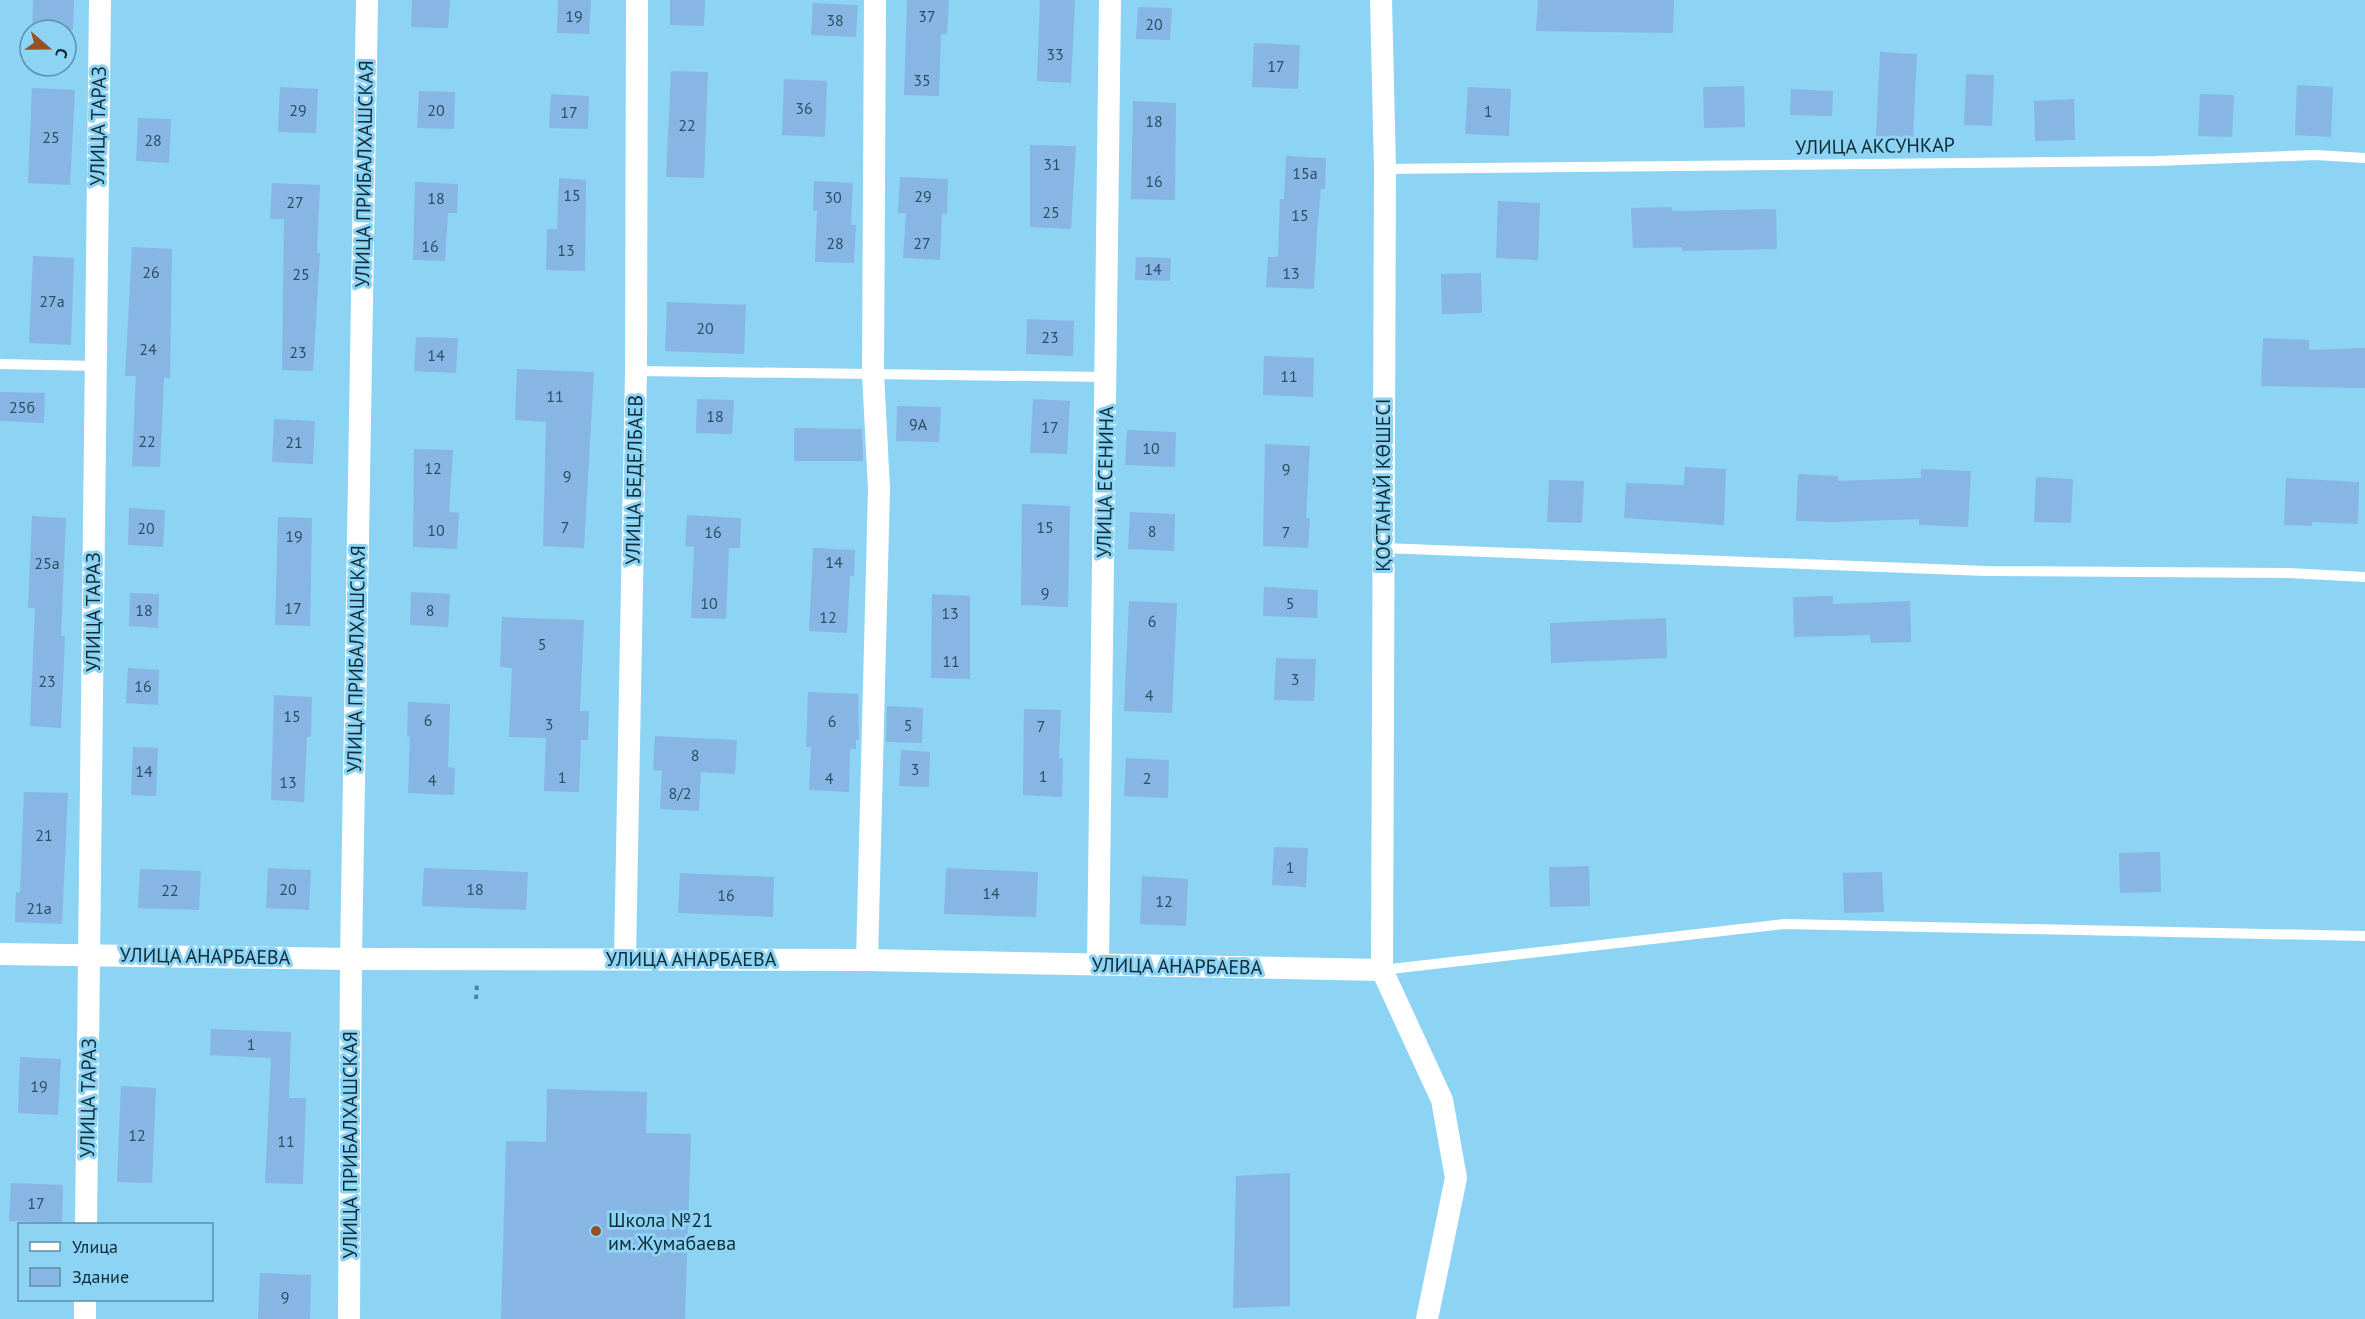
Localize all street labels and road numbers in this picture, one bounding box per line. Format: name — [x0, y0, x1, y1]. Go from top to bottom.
street label: УЛИЦА ПРИБАЛХАШСКАЯ — [349, 60, 379, 288]
street label: УЛИЦА ТАРАЗ — [84, 66, 112, 186]
street label: УЛИЦА АКСУНКАР — [1795, 132, 1955, 160]
street label: УЛИЦА БЕДЕЛБАЕВ — [620, 395, 648, 565]
street label: ҚОСТАНАЙ КӨШЕСІ — [1370, 398, 1396, 572]
street label: УЛИЦА ЕСЕНИНА — [1091, 406, 1119, 558]
street label: УЛИЦА ПРИБАЛХАШСКАЯ — [341, 545, 371, 773]
street label: УЛИЦА ТАРАЗ — [80, 552, 106, 672]
street label: УЛИЦА АНАРБАЕВА — [119, 942, 291, 970]
street label: УЛИЦА АНАРБАЕВА — [606, 946, 777, 972]
street label: УЛИЦА АНАРБАЕВА — [1091, 952, 1263, 980]
street label: УЛИЦА ПРИБАЛХАШСКАЯ — [337, 1031, 363, 1259]
street label: УЛИЦА ТАРАЗ — [74, 1038, 102, 1158]

